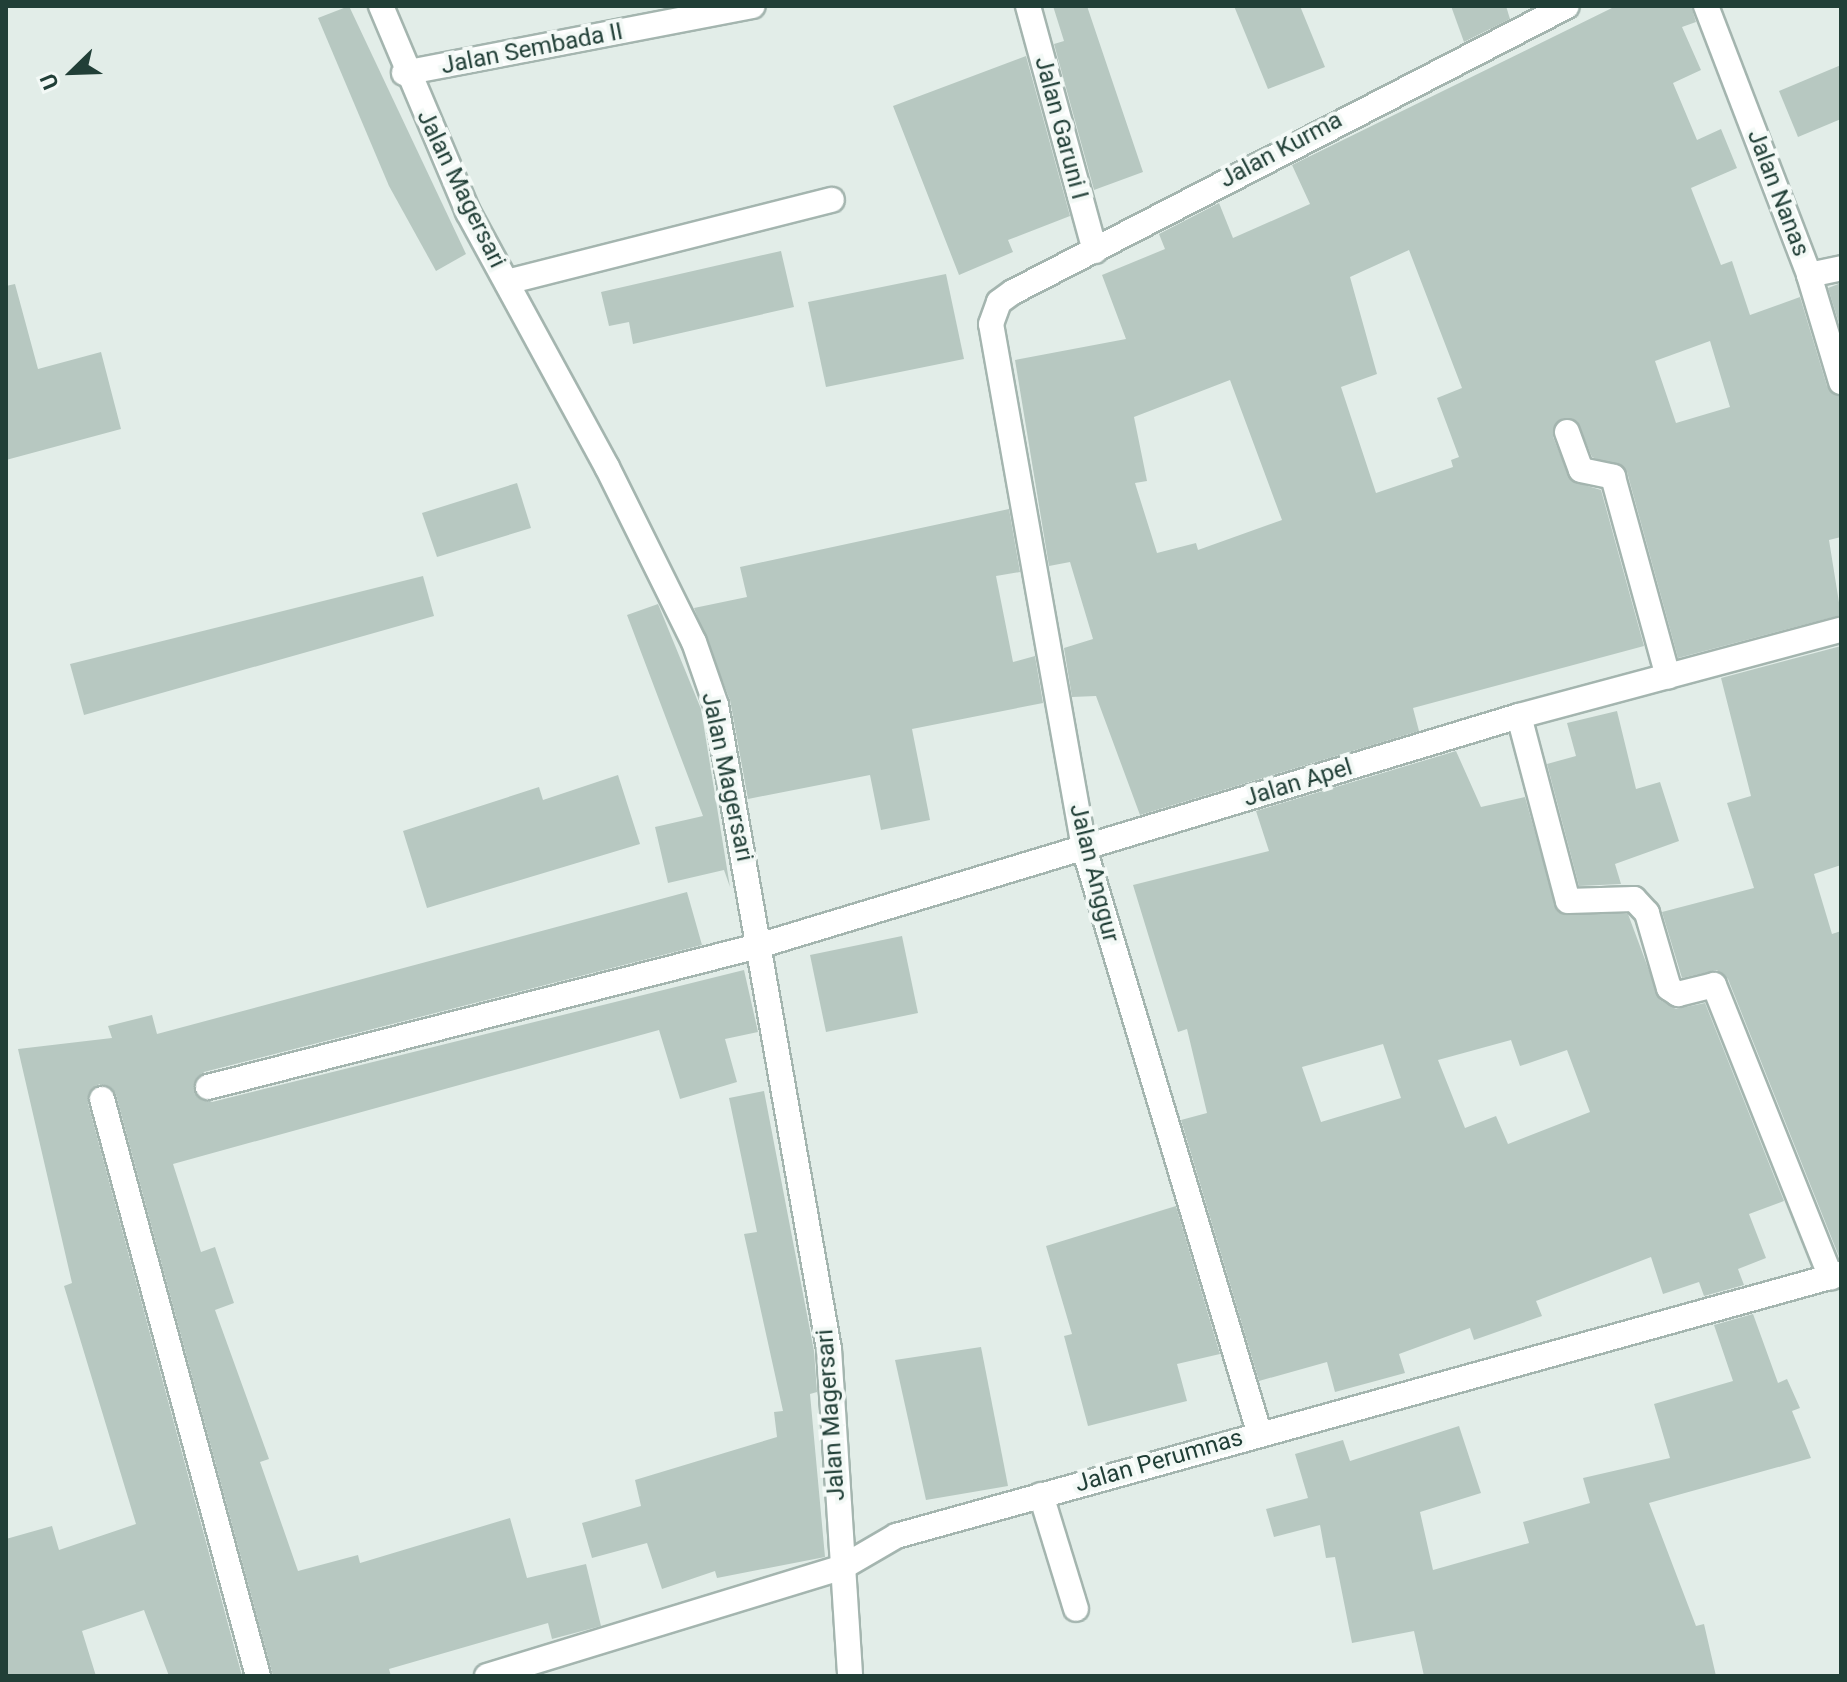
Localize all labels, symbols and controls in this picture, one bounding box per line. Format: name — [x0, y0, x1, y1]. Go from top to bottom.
street label: Jalan Sembada II — [439, 17, 625, 81]
north arrow — [32, 32, 112, 112]
street label: Jalan Garuni I — [1028, 53, 1094, 203]
text: U — [35, 70, 64, 93]
street label: Jalan Magersari — [410, 105, 512, 273]
street label: Jalan Kurma — [1215, 106, 1347, 194]
street label: Jalan Nanas — [1741, 126, 1815, 260]
street label: Jalan Magersari — [695, 690, 759, 864]
street label: Jalan Apel — [1240, 753, 1356, 813]
street label: Jalan Anggur — [1063, 801, 1125, 945]
street label: Jalan Magersari — [811, 1328, 851, 1502]
street label: Jalan Perumnas — [1072, 1423, 1246, 1499]

